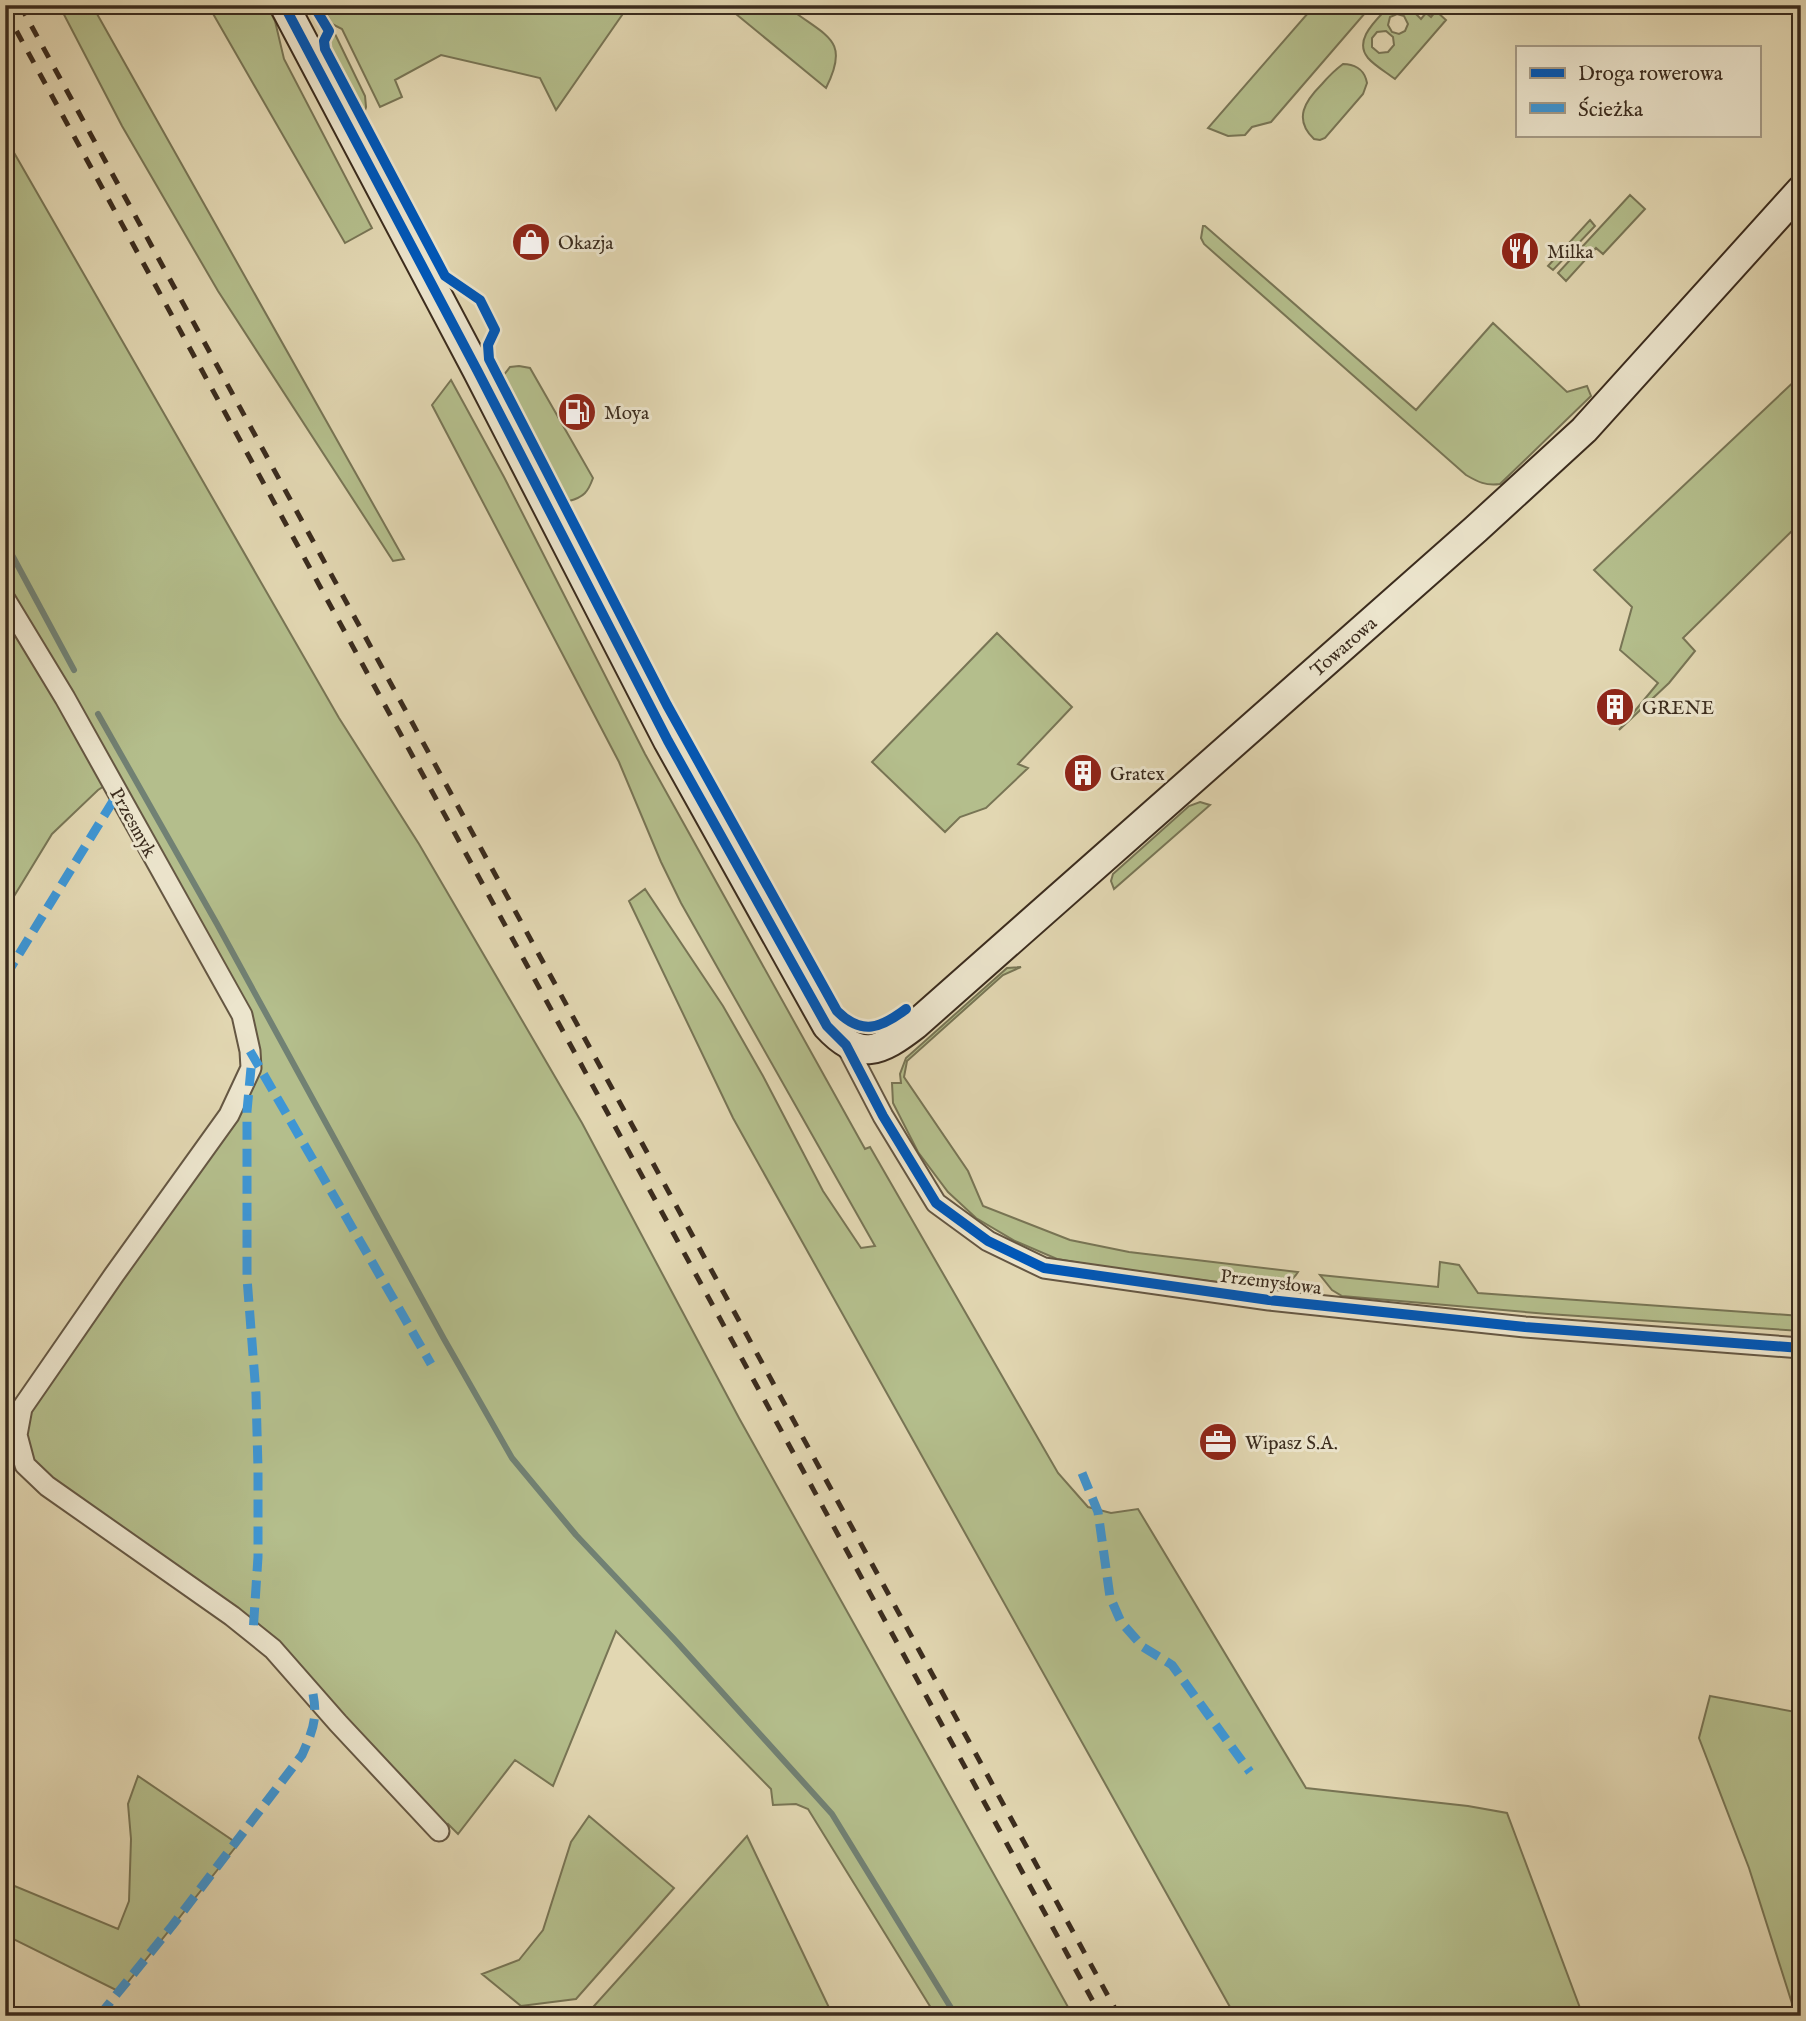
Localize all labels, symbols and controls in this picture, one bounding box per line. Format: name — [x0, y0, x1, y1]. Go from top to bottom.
legend — [1516, 46, 1760, 136]
text: Droga rowerowa — [1578, 61, 1724, 88]
text: Ścieżka — [1578, 96, 1644, 124]
shop icon: Okazja — [510, 221, 552, 263]
restaurant icon: Milka — [1499, 230, 1541, 272]
place label: Okazja — [558, 232, 614, 256]
place label: Milka — [1547, 241, 1594, 265]
fuel station icon: Moya — [556, 391, 598, 433]
place label: Moya — [604, 402, 650, 426]
street label: Towarowa — [1306, 612, 1383, 683]
building icon: GRENE — [1594, 686, 1636, 728]
place label: GRENE — [1642, 697, 1714, 721]
building icon: Gratex — [1062, 752, 1104, 794]
place label: Gratex — [1110, 763, 1165, 787]
street label: Przesmyk — [103, 784, 162, 863]
street label: Przemysłowa — [1219, 1265, 1324, 1301]
office icon: Wipasz S.A. — [1197, 1421, 1239, 1463]
place label: Wipasz S.A. — [1245, 1432, 1338, 1456]

